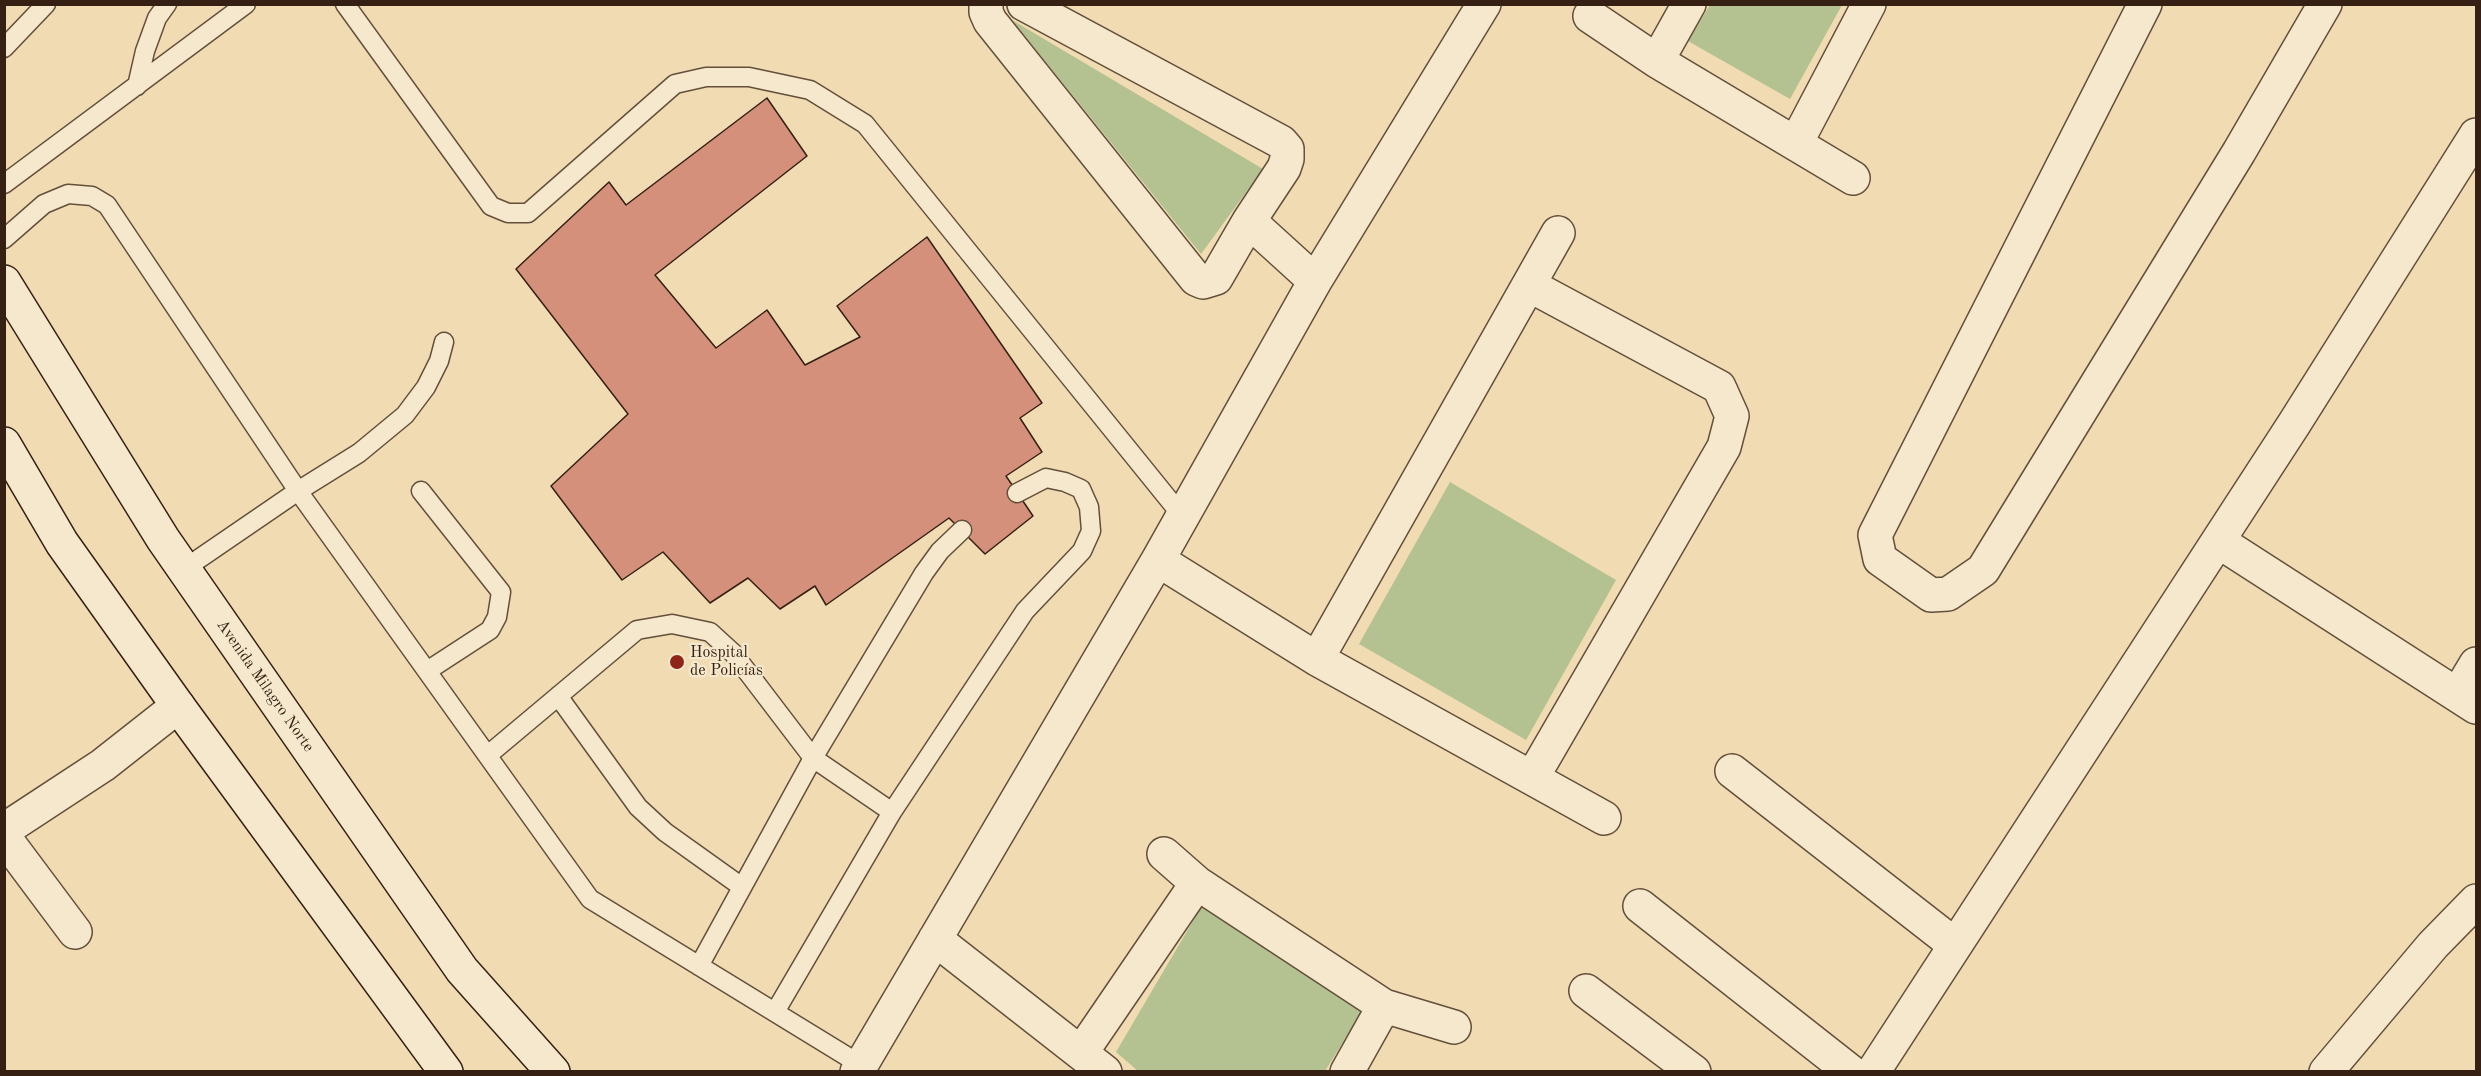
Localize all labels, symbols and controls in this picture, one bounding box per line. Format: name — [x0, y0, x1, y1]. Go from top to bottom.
street label: Avenida Milagro Norte — [212, 616, 318, 756]
place label: Hospital de Policías — [690, 643, 763, 681]
marker: Hospital de Policías — [668, 653, 686, 671]

